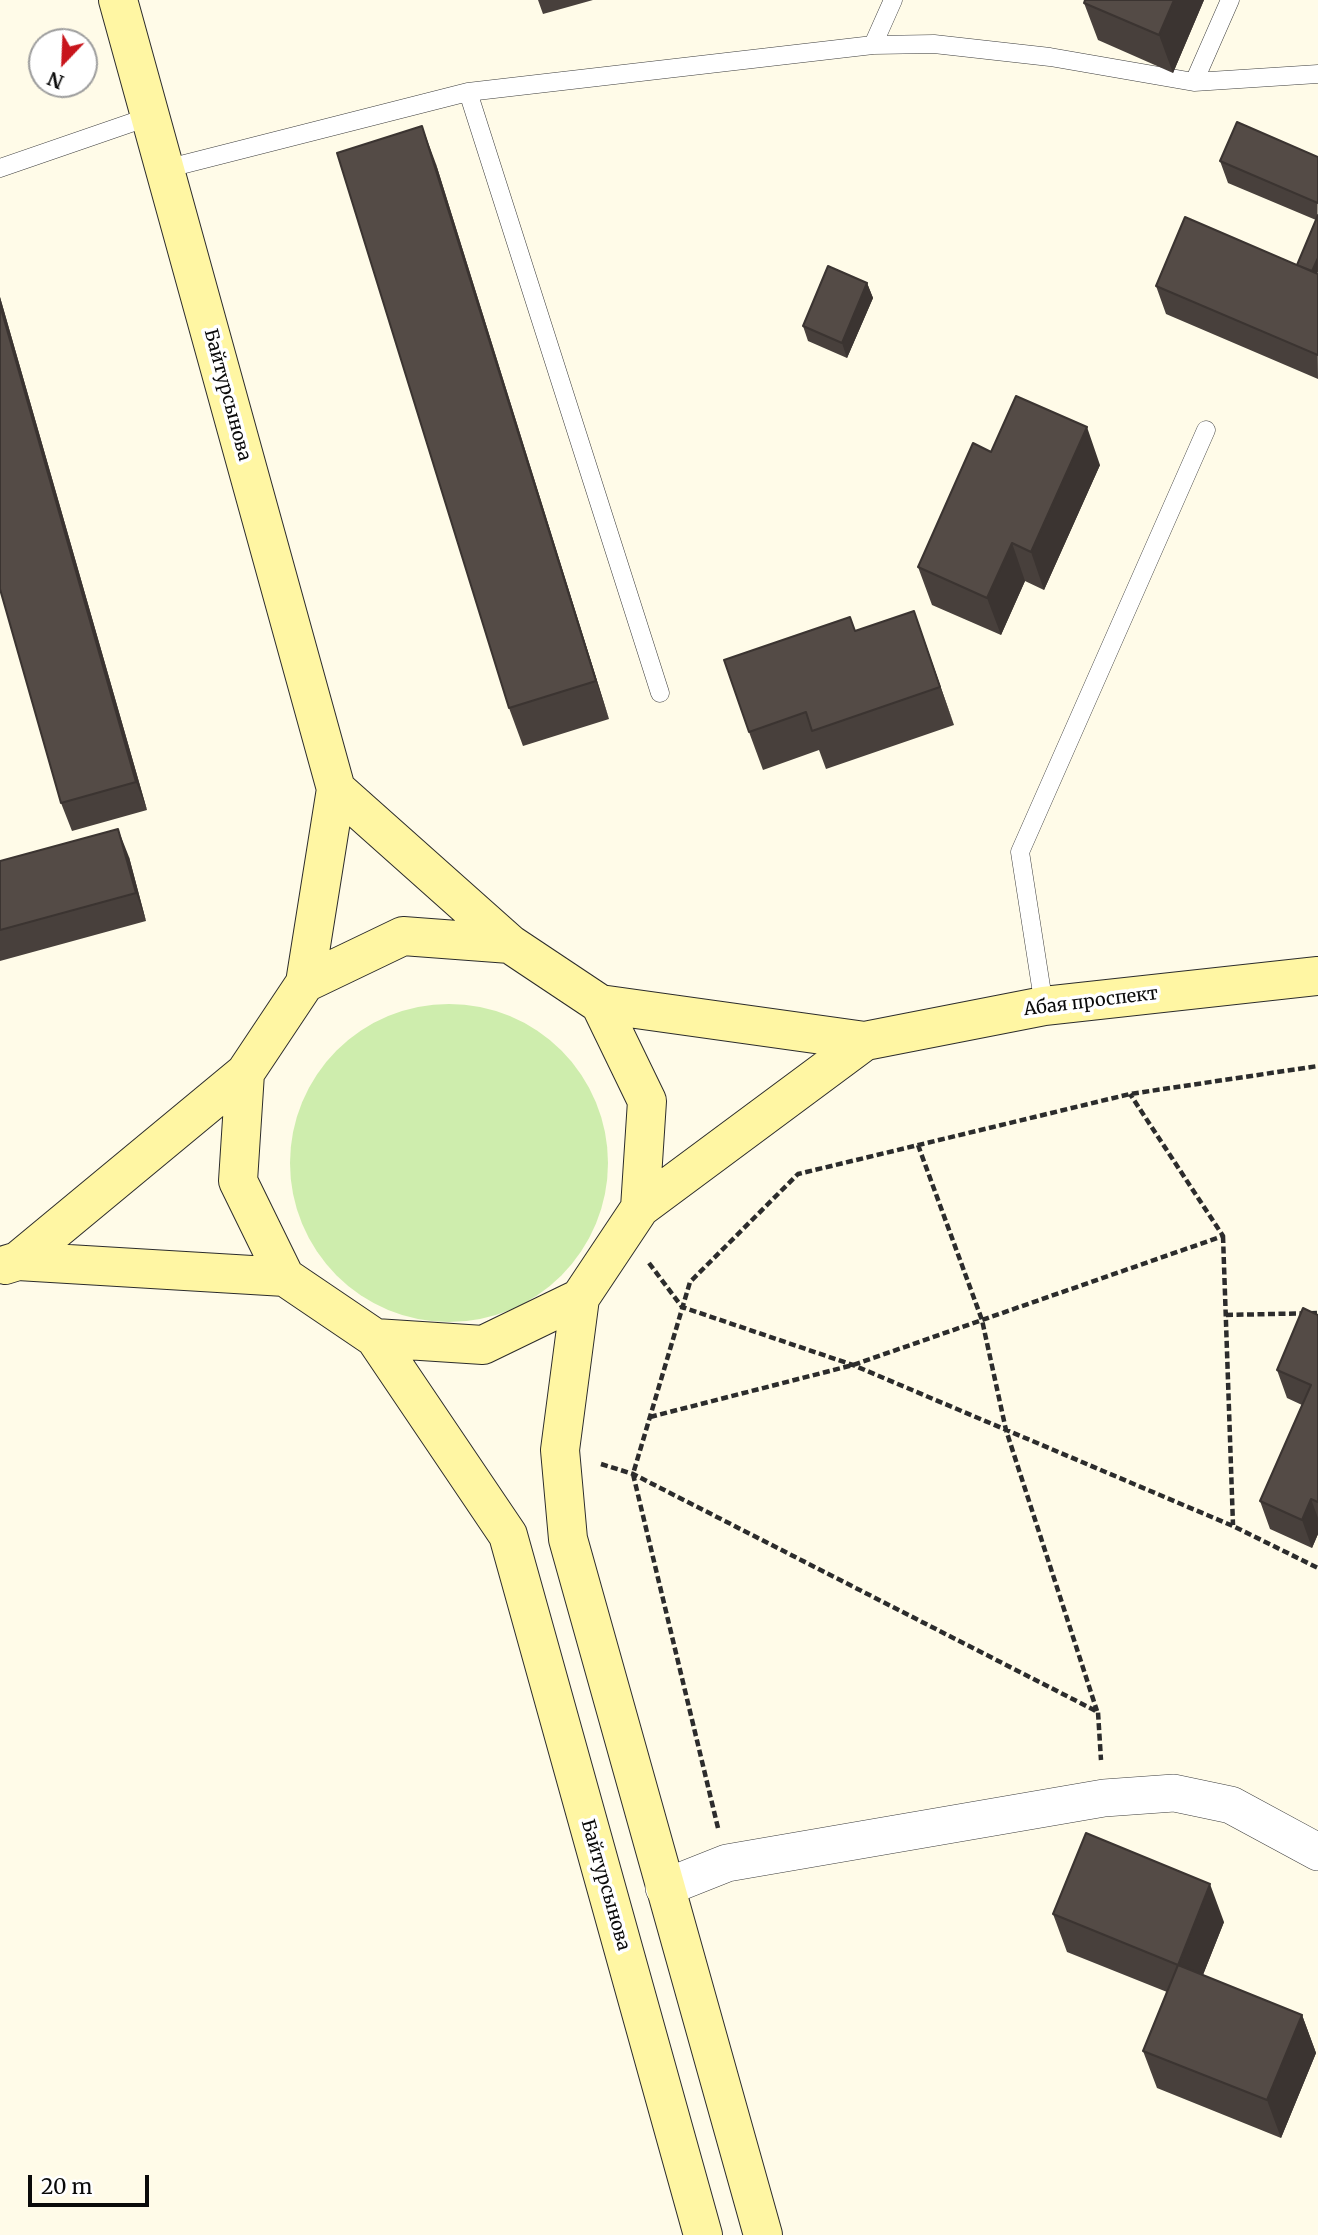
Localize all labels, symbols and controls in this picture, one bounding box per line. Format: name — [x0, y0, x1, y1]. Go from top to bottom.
north arrow — [28, 28, 98, 98]
text: N — [44, 67, 67, 94]
street label: Байтурсынова — [199, 327, 255, 463]
street label: Абая проспект — [1023, 983, 1159, 1021]
street label: Байтурсынова — [576, 1817, 634, 1953]
scale bar — [32, 2162, 152, 2206]
text: 20 m — [41, 2173, 92, 2200]

